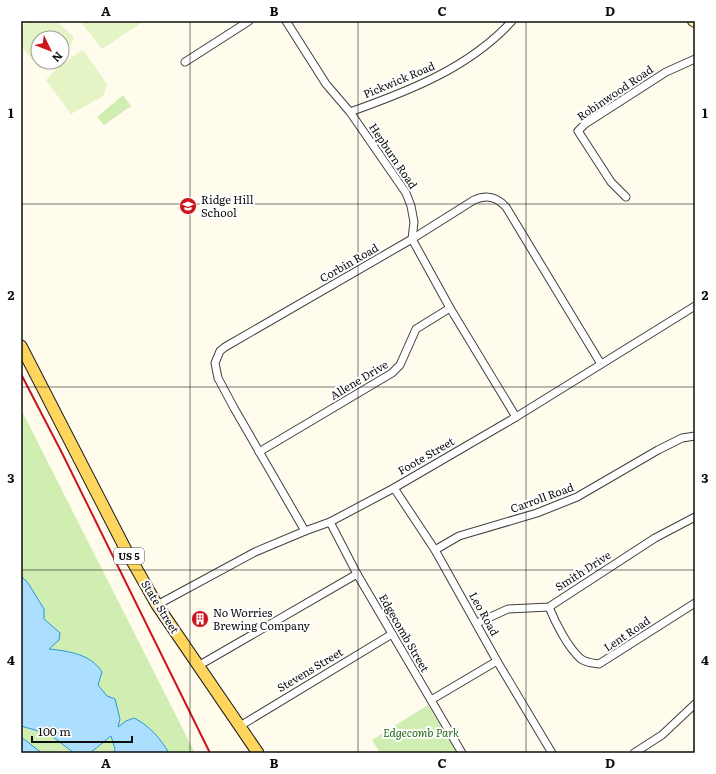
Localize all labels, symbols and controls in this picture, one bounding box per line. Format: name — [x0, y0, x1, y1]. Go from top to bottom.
text: A — [101, 1, 111, 20]
text: B — [270, 1, 279, 20]
text: C — [437, 1, 447, 20]
text: D — [605, 1, 615, 20]
north arrow — [30, 30, 70, 70]
text: N — [49, 49, 67, 66]
street label: Pickwick Road — [360, 57, 437, 101]
street label: Robinwood Road — [573, 61, 656, 124]
text: 1 — [8, 103, 14, 122]
text: 1 — [702, 103, 708, 122]
street label: Hepburn Road — [366, 119, 422, 192]
place label: Ridge Hill School — [201, 191, 254, 220]
school or university icon: Ridge Hill School — [178, 196, 198, 216]
street label: Corbin Road — [316, 239, 381, 285]
text: 2 — [8, 285, 15, 304]
text: 2 — [702, 285, 709, 304]
street label: Allene Drive — [327, 355, 391, 403]
street label: Foote Street — [394, 432, 457, 478]
text: 3 — [7, 468, 15, 487]
text: 3 — [701, 468, 709, 487]
street label: Carroll Road — [508, 478, 576, 516]
street label: Smith Drive — [552, 546, 614, 594]
road number: US 5 — [114, 548, 144, 564]
street label: State Street — [138, 577, 184, 637]
street label: Leo Road — [466, 589, 504, 639]
street label: Edgecomb Street — [376, 590, 434, 675]
place label: No Worries Brewing Company — [213, 604, 311, 633]
building icon: No Worries Brewing Company — [190, 609, 210, 629]
street label: Lent Road — [600, 612, 653, 655]
street label: Stevens Street — [274, 643, 346, 695]
text: 4 — [7, 650, 15, 669]
text: 4 — [701, 650, 709, 669]
scale bar — [32, 718, 132, 744]
text: 100 m — [38, 722, 71, 740]
park label: Edgecomb Park — [383, 724, 459, 740]
text: A — [101, 753, 111, 772]
text: B — [270, 753, 279, 772]
text: C — [437, 753, 447, 772]
text: D — [605, 753, 615, 772]

